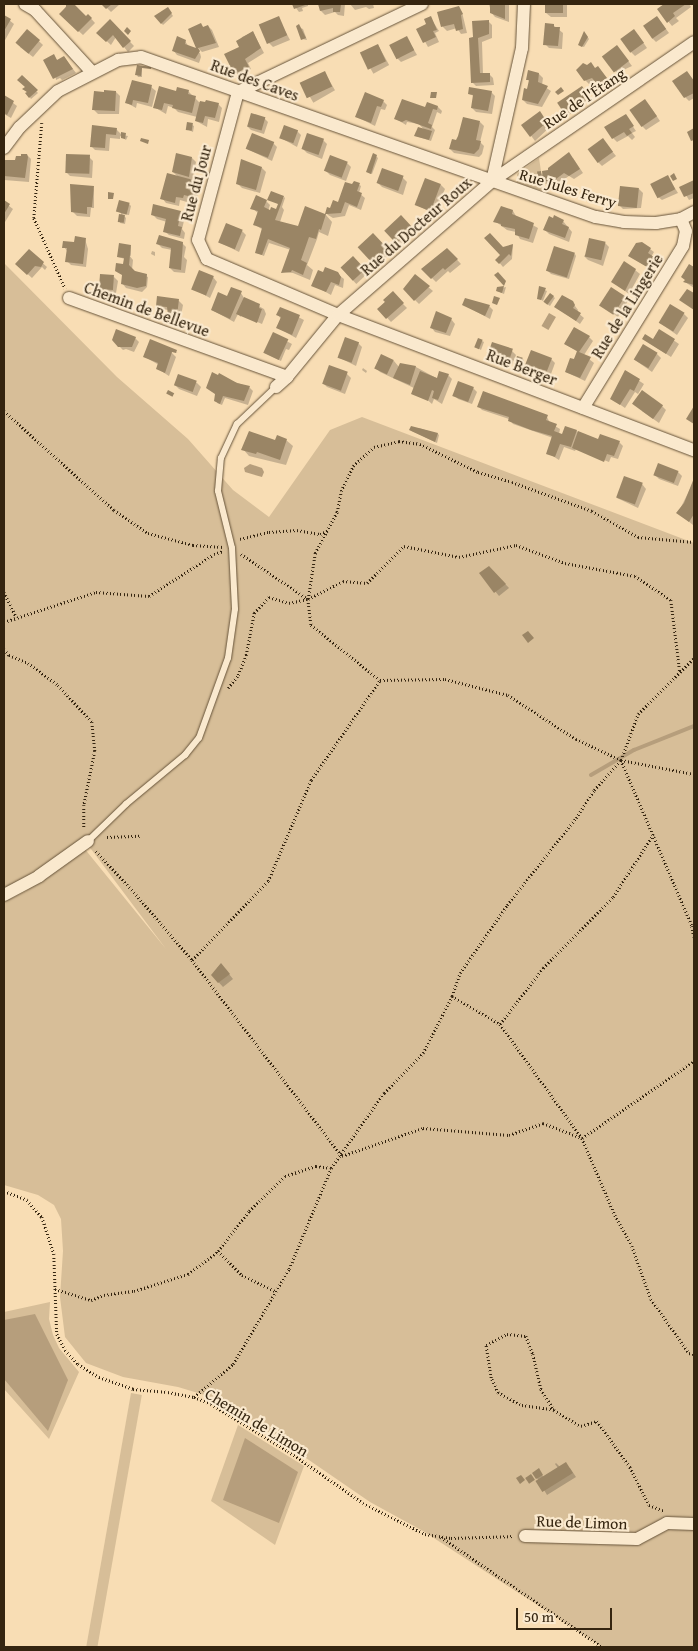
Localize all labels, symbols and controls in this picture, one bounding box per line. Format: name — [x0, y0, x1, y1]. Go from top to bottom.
street label: Rue des Caves — [208, 55, 302, 105]
street label: Rue de l'Étang — [539, 63, 629, 133]
street label: Rue du Jour — [177, 143, 215, 223]
street label: Rue Jules Ferry — [517, 164, 619, 212]
street label: Rue du Docteur Roux — [357, 173, 475, 279]
street label: Rue de la Lingerie — [587, 250, 667, 362]
street label: Chemin de Bellevue — [82, 277, 212, 341]
street label: Rue Berger — [484, 345, 560, 389]
street label: Chemin de Limon — [202, 1384, 312, 1460]
street label: Rue de Limon — [536, 1511, 628, 1533]
scale bar — [518, 1598, 614, 1630]
text: 50 m — [524, 1606, 554, 1627]

